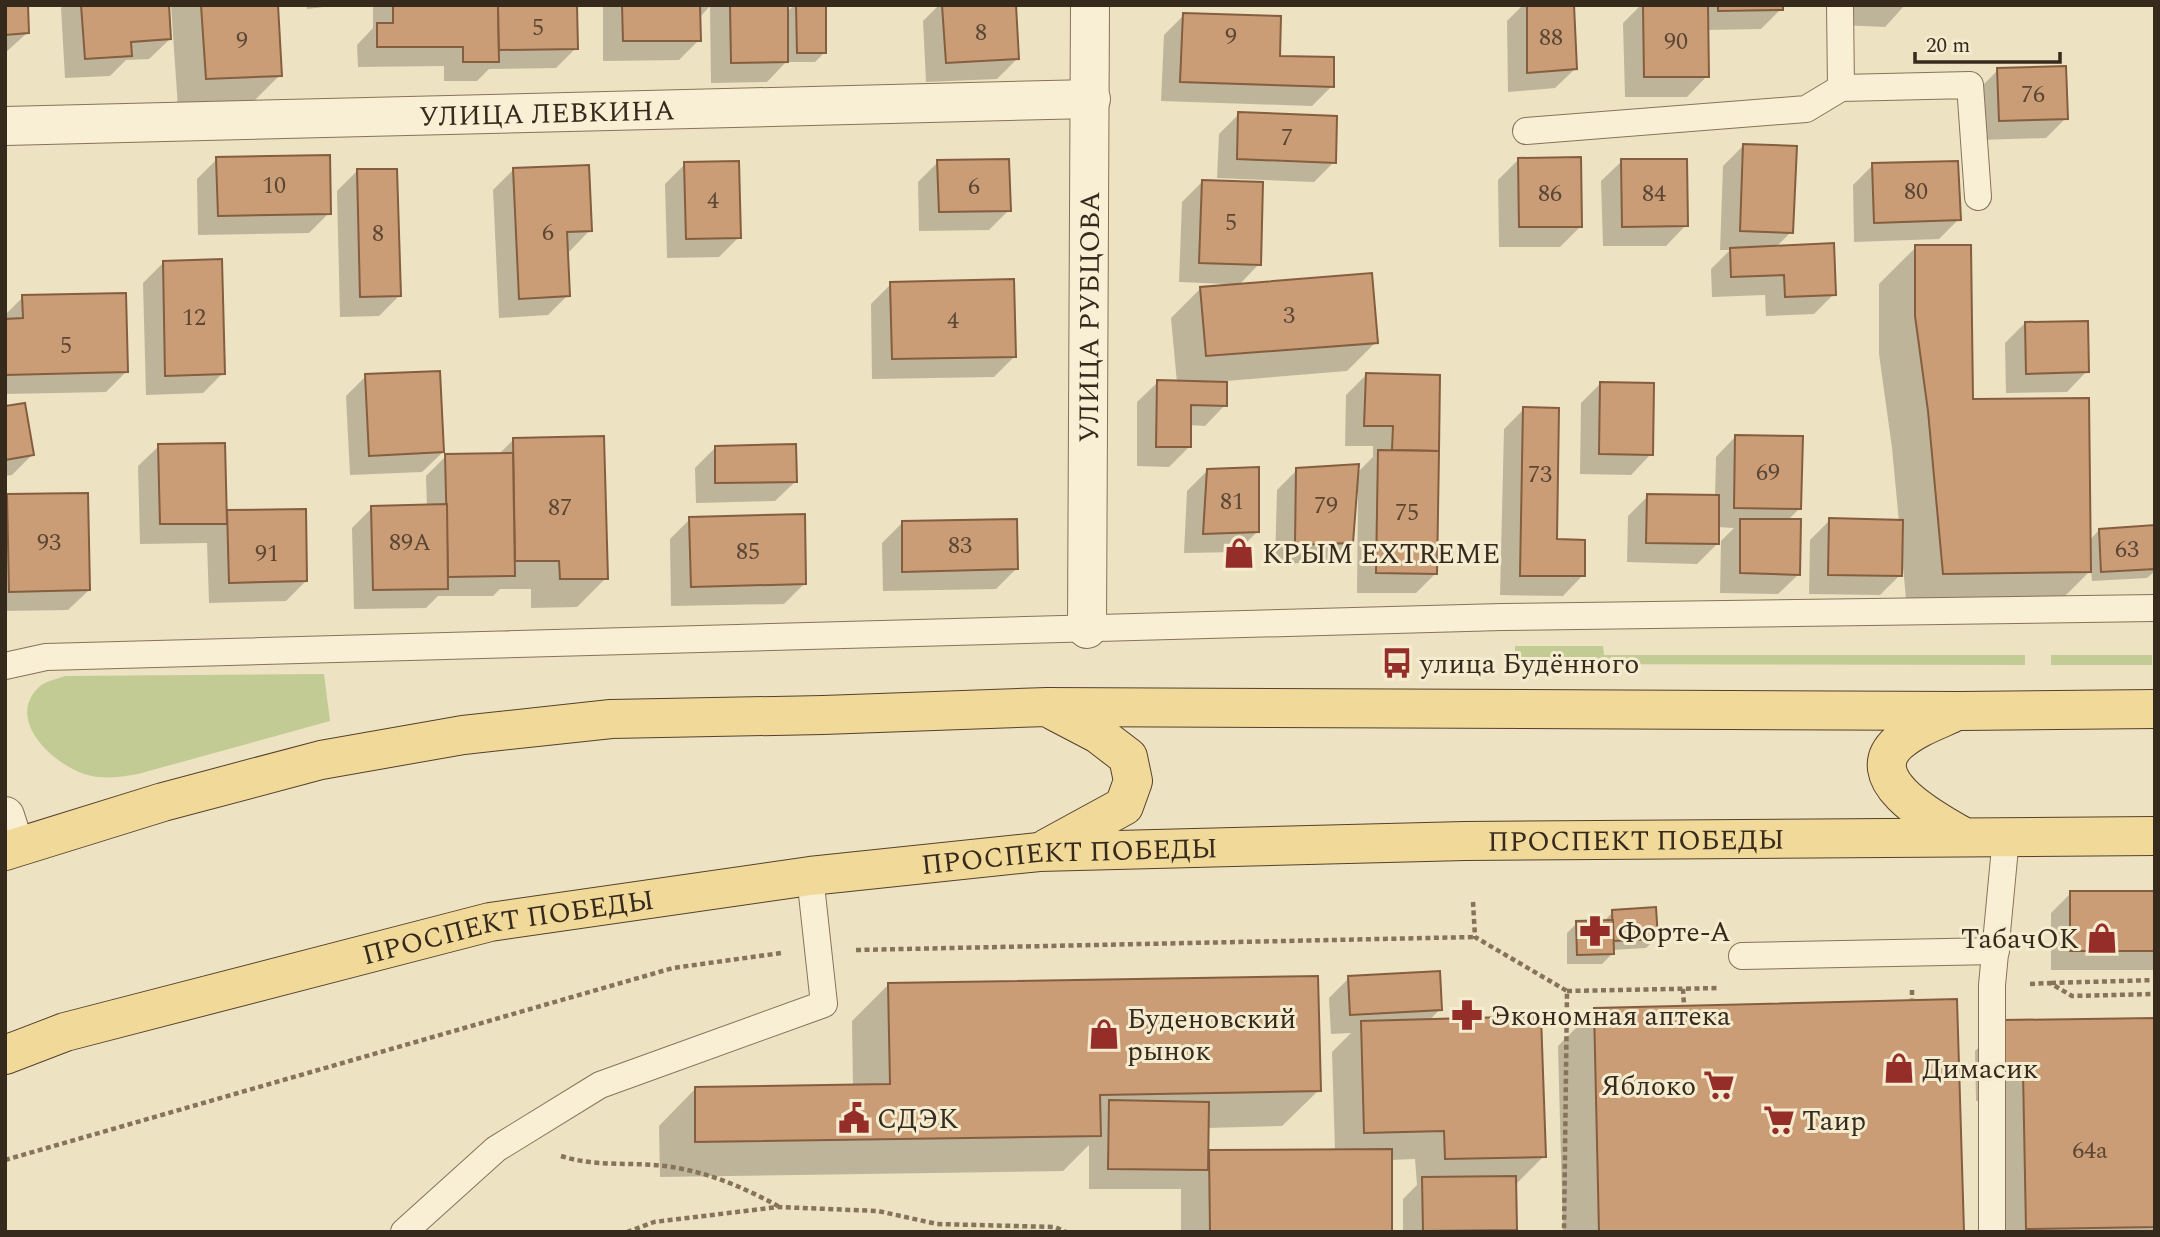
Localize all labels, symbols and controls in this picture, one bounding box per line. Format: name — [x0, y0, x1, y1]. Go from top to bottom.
house number: 5 — [532, 10, 544, 46]
house number: 8 — [975, 15, 987, 51]
house number: 9 — [1225, 19, 1237, 55]
house number: 88 — [1539, 20, 1563, 56]
scale bar — [1915, 21, 2060, 65]
house number: 9 — [236, 23, 248, 59]
house number: 90 — [1664, 24, 1688, 60]
text: 20 m — [1926, 30, 1970, 62]
house number: 76 — [2021, 77, 2045, 113]
street label: УЛИЦА ЛЕВКИНА — [418, 89, 675, 139]
house number: 7 — [1281, 120, 1293, 156]
house number: 10 — [262, 168, 286, 204]
house number: 6 — [968, 169, 980, 205]
house number: 80 — [1904, 174, 1928, 210]
house number: 86 — [1538, 176, 1562, 212]
house number: 84 — [1642, 176, 1666, 212]
house number: 4 — [707, 183, 719, 219]
street label: УЛИЦА РУБЦОВА — [1068, 191, 1112, 443]
house number: 5 — [1225, 205, 1237, 241]
house number: 6 — [542, 215, 554, 251]
house number: 8 — [372, 216, 384, 252]
house number: 3 — [1283, 298, 1295, 334]
house number: 12 — [182, 300, 206, 336]
house number: 4 — [947, 303, 959, 339]
house number: 5 — [60, 328, 72, 364]
house number: 69 — [1756, 455, 1780, 491]
house number: 73 — [1528, 457, 1552, 493]
house number: 81 — [1220, 484, 1244, 520]
house number: 79 — [1314, 488, 1338, 524]
house number: 87 — [548, 490, 572, 526]
house number: 75 — [1395, 495, 1419, 531]
house number: 93 — [37, 525, 61, 561]
house number: 89А — [389, 525, 431, 561]
house number: 83 — [948, 528, 972, 564]
house number: 63 — [2115, 532, 2139, 568]
place label: КРЫМ EXTREME — [1262, 533, 1500, 576]
house number: 85 — [736, 534, 760, 570]
house number: 91 — [255, 536, 279, 572]
shop icon: КРЫМ EXTREME — [1222, 536, 1256, 570]
place label: улица Будённого — [1419, 643, 1639, 686]
bus stop icon: улица Будённого — [1380, 646, 1414, 680]
street label: ПРОСПЕКТ ПОБЕДЫ — [1487, 819, 1785, 864]
street label: ПРОСПЕКТ ПОБЕДЫ — [919, 827, 1218, 887]
street label: ПРОСПЕКТ ПОБЕДЫ — [357, 879, 657, 977]
place label: Форте-А — [1618, 911, 1731, 954]
pharmacy icon: Форте-А — [1578, 914, 1612, 948]
place label: ТабачОК — [1961, 918, 2079, 961]
shop icon: ТабачОК — [2085, 921, 2119, 955]
place label: Экономная аптека — [1490, 995, 1731, 1038]
place label: Буденовский рынок — [1127, 998, 1296, 1073]
pharmacy icon: Экономная аптека — [1450, 998, 1484, 1032]
shop icon: Буденовский рынок — [1087, 1017, 1121, 1051]
place label: Димасик — [1922, 1048, 2038, 1091]
shop icon: Димасик — [1882, 1051, 1916, 1085]
place label: Яблоко — [1601, 1065, 1696, 1108]
supermarket icon: Яблоко — [1702, 1068, 1736, 1102]
place label: СДЭК — [877, 1098, 958, 1141]
place label: Таир — [1802, 1100, 1866, 1143]
public building icon: СДЭК — [837, 1101, 871, 1135]
supermarket icon: Таир — [1762, 1103, 1796, 1137]
house number: 64а — [2072, 1133, 2108, 1169]

